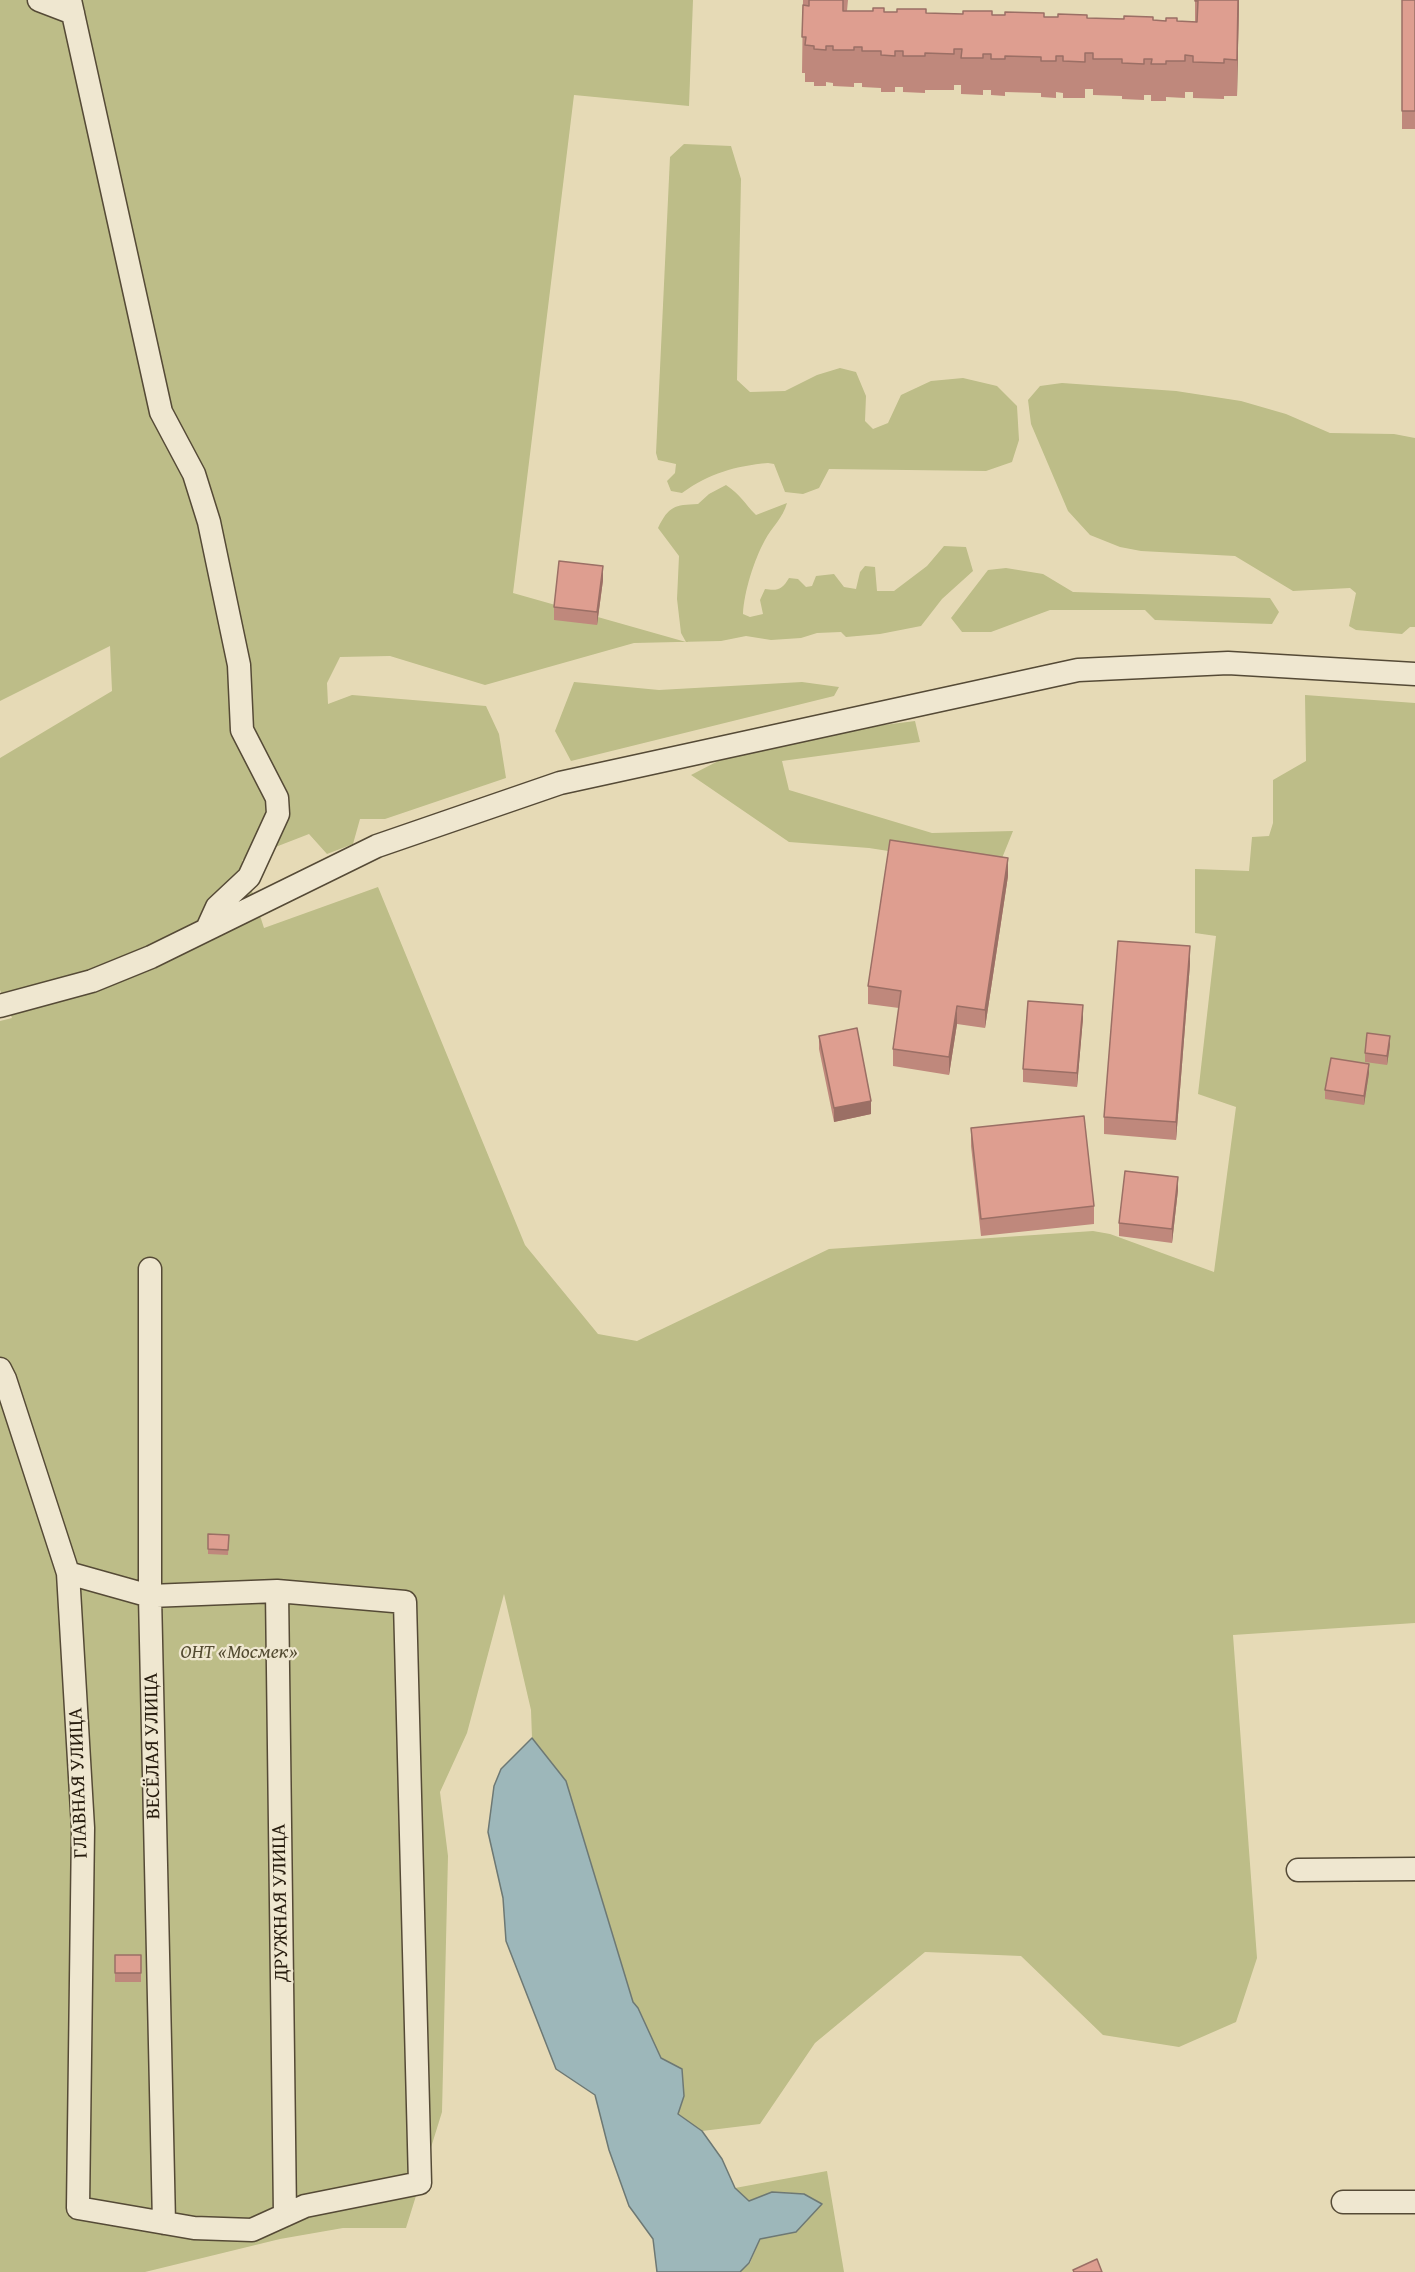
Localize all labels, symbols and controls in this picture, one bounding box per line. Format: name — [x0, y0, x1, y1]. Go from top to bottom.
park label: ОНТ «Мосмек» — [180, 1641, 298, 1665]
street label: ВЕСЁЛАЯ УЛИЦА — [140, 1672, 166, 1820]
street label: ГЛАВНАЯ УЛИЦА — [64, 1707, 94, 1859]
street label: ДРУЖНАЯ УЛИЦА — [268, 1824, 294, 1982]

